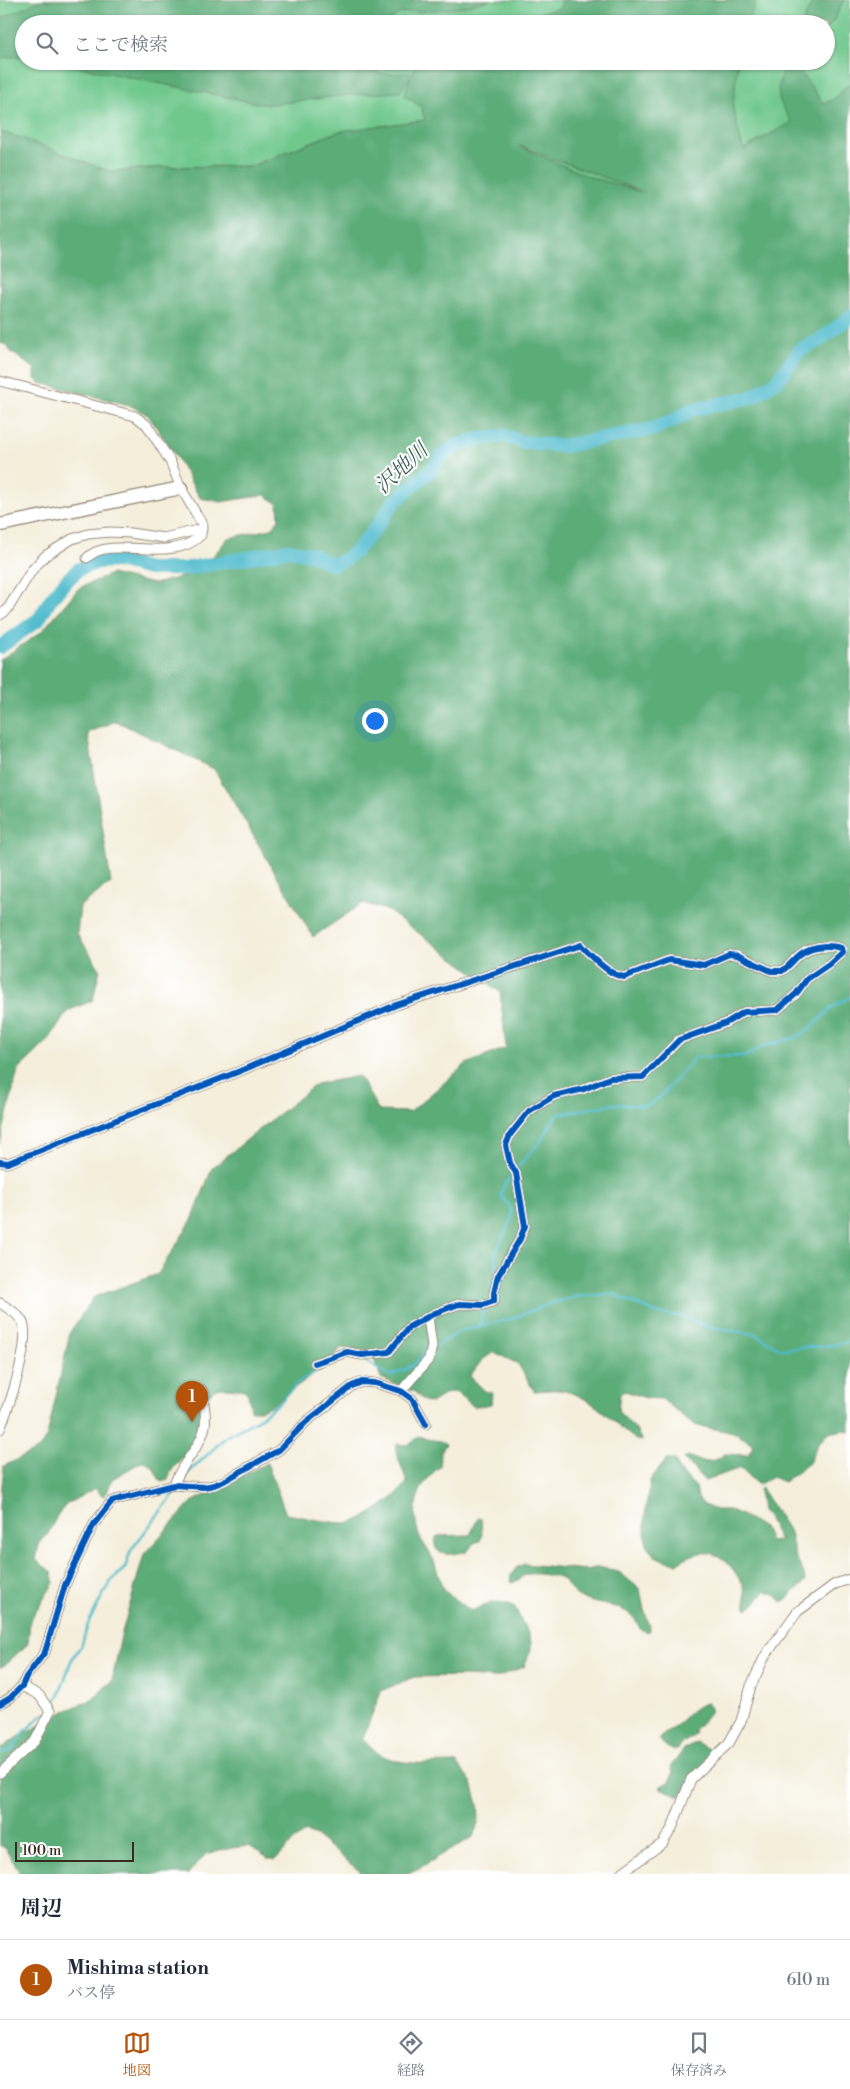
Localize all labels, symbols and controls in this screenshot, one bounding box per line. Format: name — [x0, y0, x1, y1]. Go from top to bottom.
search box — [15, 15, 835, 70]
icon: search — [33, 29, 61, 57]
text: ここで検索 — [73, 33, 168, 57]
water label: 沢地川 — [370, 437, 435, 500]
your location — [362, 708, 388, 734]
pin: 1 — [176, 1381, 208, 1422]
scale bar — [15, 1839, 134, 1862]
text: 100 m — [22, 1842, 61, 1860]
text: 周辺 — [20, 1896, 62, 1922]
text: Mishima station — [67, 1956, 209, 1980]
text: 1 — [32, 1970, 40, 1990]
text: 610 m — [786, 1970, 830, 1990]
text: バス停 — [67, 1983, 115, 2003]
tab: 地図 — [123, 2029, 151, 2080]
tab: 経路 — [397, 2029, 425, 2080]
tab: 保存済み — [671, 2029, 727, 2080]

